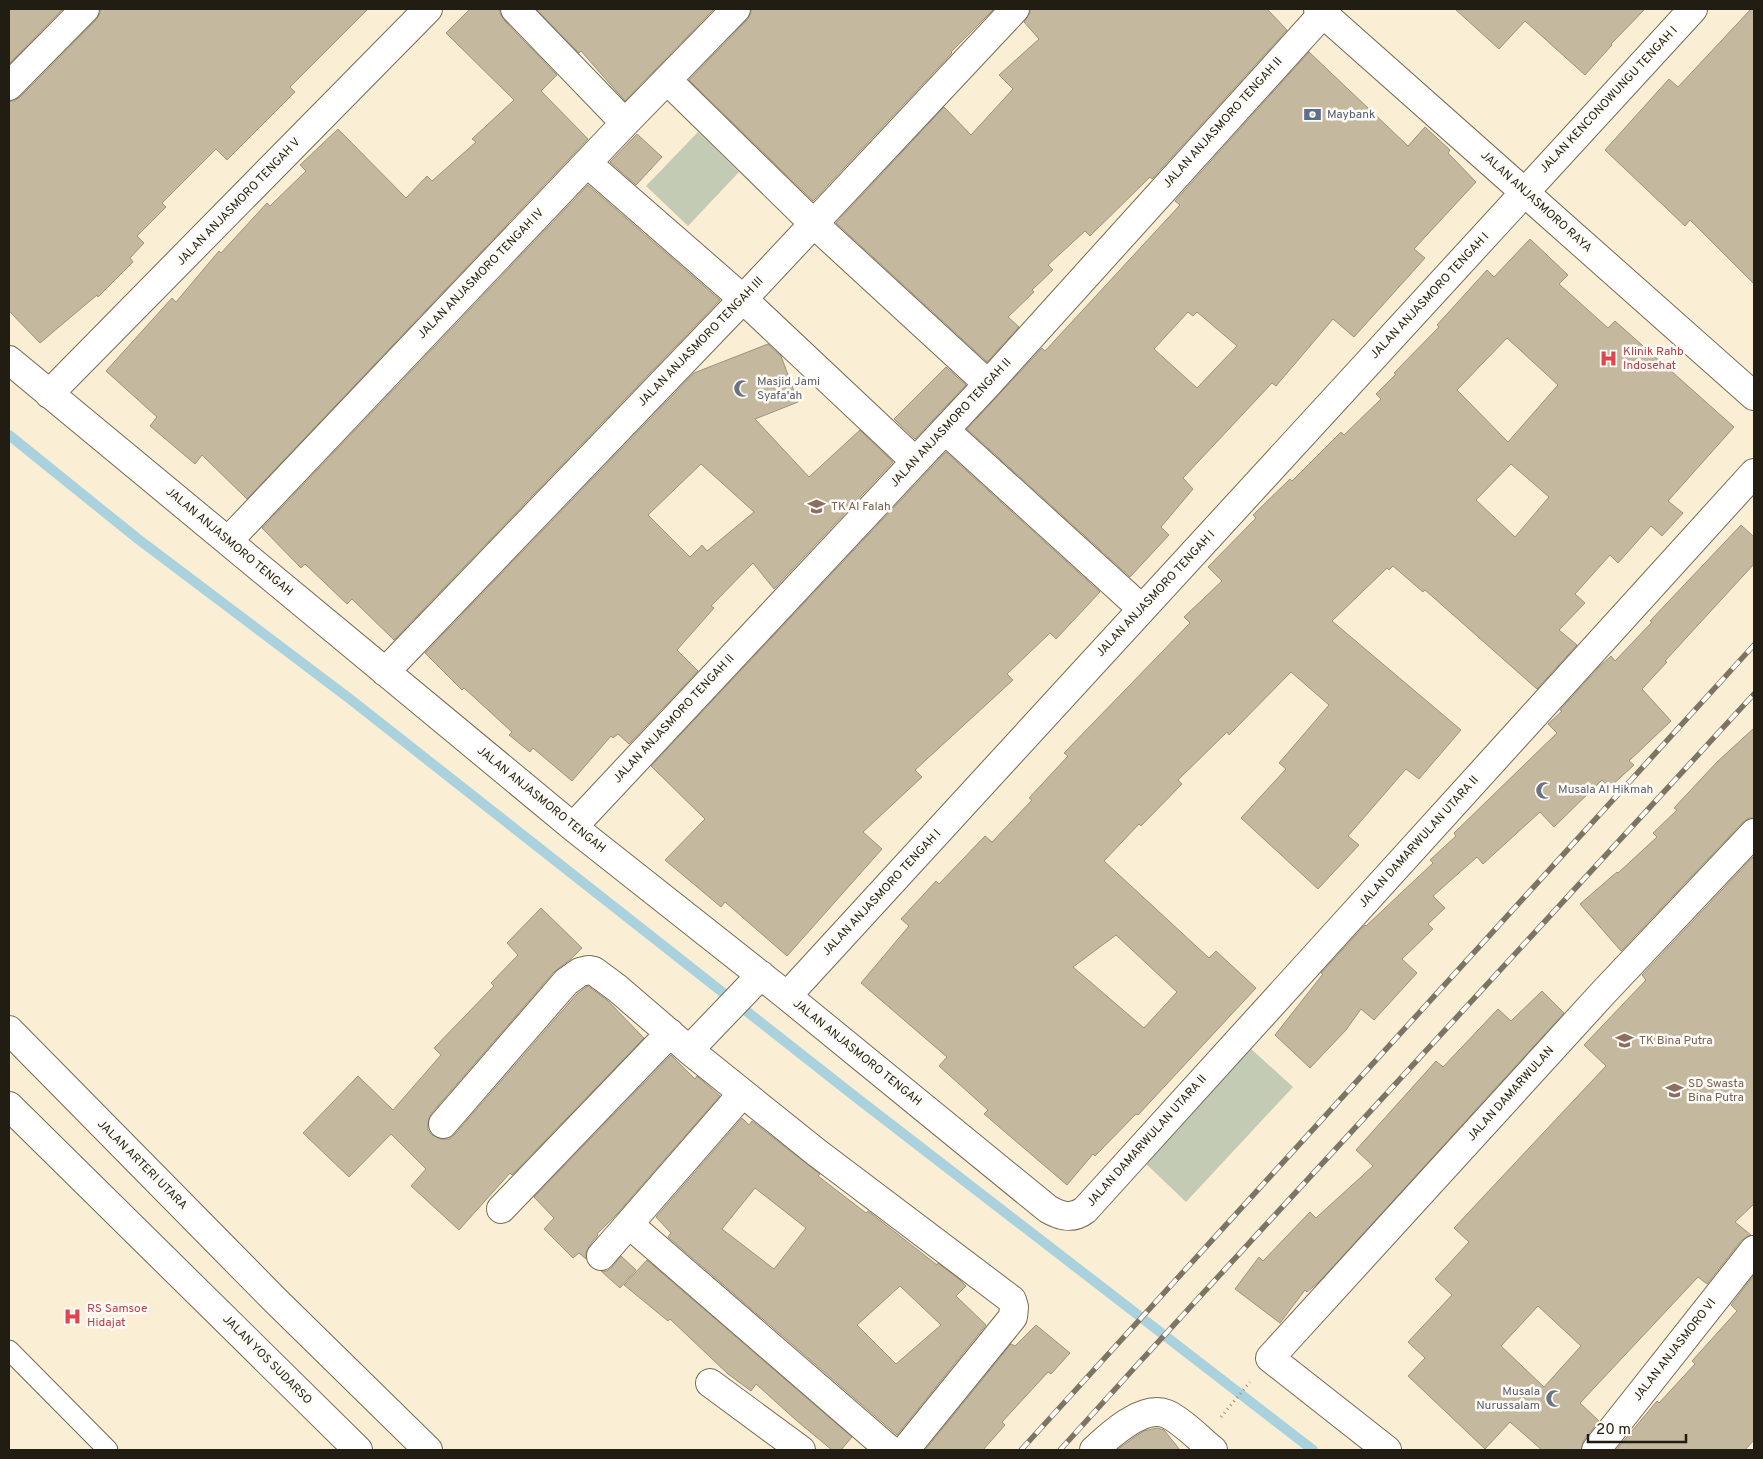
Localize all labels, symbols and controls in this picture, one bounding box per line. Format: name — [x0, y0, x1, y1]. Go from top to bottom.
street label: JALAN KENCONOWUNGU TENGAH I — [1536, 23, 1682, 177]
street label: JALAN ANJASMORO TENGAH II — [1160, 54, 1286, 192]
bank icon: Maybank — [1303, 105, 1323, 125]
place label: Maybank — [1327, 107, 1375, 123]
street label: JALAN ANJASMORO TENGAH V — [174, 135, 304, 269]
street label: JALAN ANJASMORO RAYA — [1477, 148, 1595, 256]
street label: JALAN ANJASMORO TENGAH IV — [414, 205, 548, 343]
street label: JALAN ANJASMORO TENGAH I — [1367, 229, 1493, 363]
street label: JALAN ANJASMORO TENGAH III — [635, 274, 767, 410]
place label: Klinik Rahb Indosehat — [1623, 344, 1684, 374]
hospital icon: Klinik Rahb Indosehat — [1599, 349, 1619, 369]
street label: JALAN ANJASMORO TENGAH II — [887, 355, 1015, 491]
place label: Masjid Jami Syafa'ah — [757, 374, 820, 404]
mosque icon: Masjid Jami Syafa'ah — [733, 379, 753, 399]
street label: JALAN ANJASMORO TENGAH — [162, 484, 296, 600]
school or university icon: TK Al Falah — [807, 497, 827, 517]
place label: TK Al Falah — [831, 499, 891, 515]
street label: JALAN ANJASMORO TENGAH I — [1093, 527, 1219, 661]
street label: JALAN ANJASMORO TENGAH II — [610, 651, 738, 787]
street label: JALAN ANJASMORO TENGAH — [473, 743, 609, 857]
street label: JALAN DAMARWULAN UTARA II — [1355, 773, 1483, 911]
mosque icon: Musala Al Hikmah — [1534, 780, 1554, 800]
place label: Musala Al Hikmah — [1558, 782, 1653, 798]
street label: JALAN ANJASMORO TENGAH I — [819, 826, 945, 960]
street label: JALAN ANJASMORO TENGAH — [789, 996, 925, 1110]
school or university icon: TK Bina Putra — [1615, 1031, 1635, 1051]
place label: TK Bina Putra — [1639, 1033, 1713, 1049]
street label: JALAN DAMARWULAN — [1464, 1043, 1558, 1145]
street label: JALAN DAMARWULAN UTARA II — [1083, 1072, 1211, 1210]
place label: SD Swasta Bina Putra — [1688, 1076, 1744, 1106]
school or university icon: SD Swasta Bina Putra — [1664, 1081, 1684, 1101]
street label: JALAN ARTERI UTARA — [93, 1116, 191, 1214]
street label: JALAN ANJASMORO VI — [1630, 1296, 1720, 1404]
place label: RS Samsoe Hidajat — [87, 1301, 147, 1331]
hospital icon: RS Samsoe Hidajat — [63, 1306, 83, 1326]
street label: JALAN YOS SUDARSO — [219, 1312, 315, 1408]
place label: Musala Nurussalam — [1476, 1384, 1540, 1414]
mosque icon: Musala Nurussalam — [1544, 1389, 1564, 1409]
scale bar — [1588, 1412, 1686, 1444]
text: 20 m — [1596, 1421, 1631, 1440]

